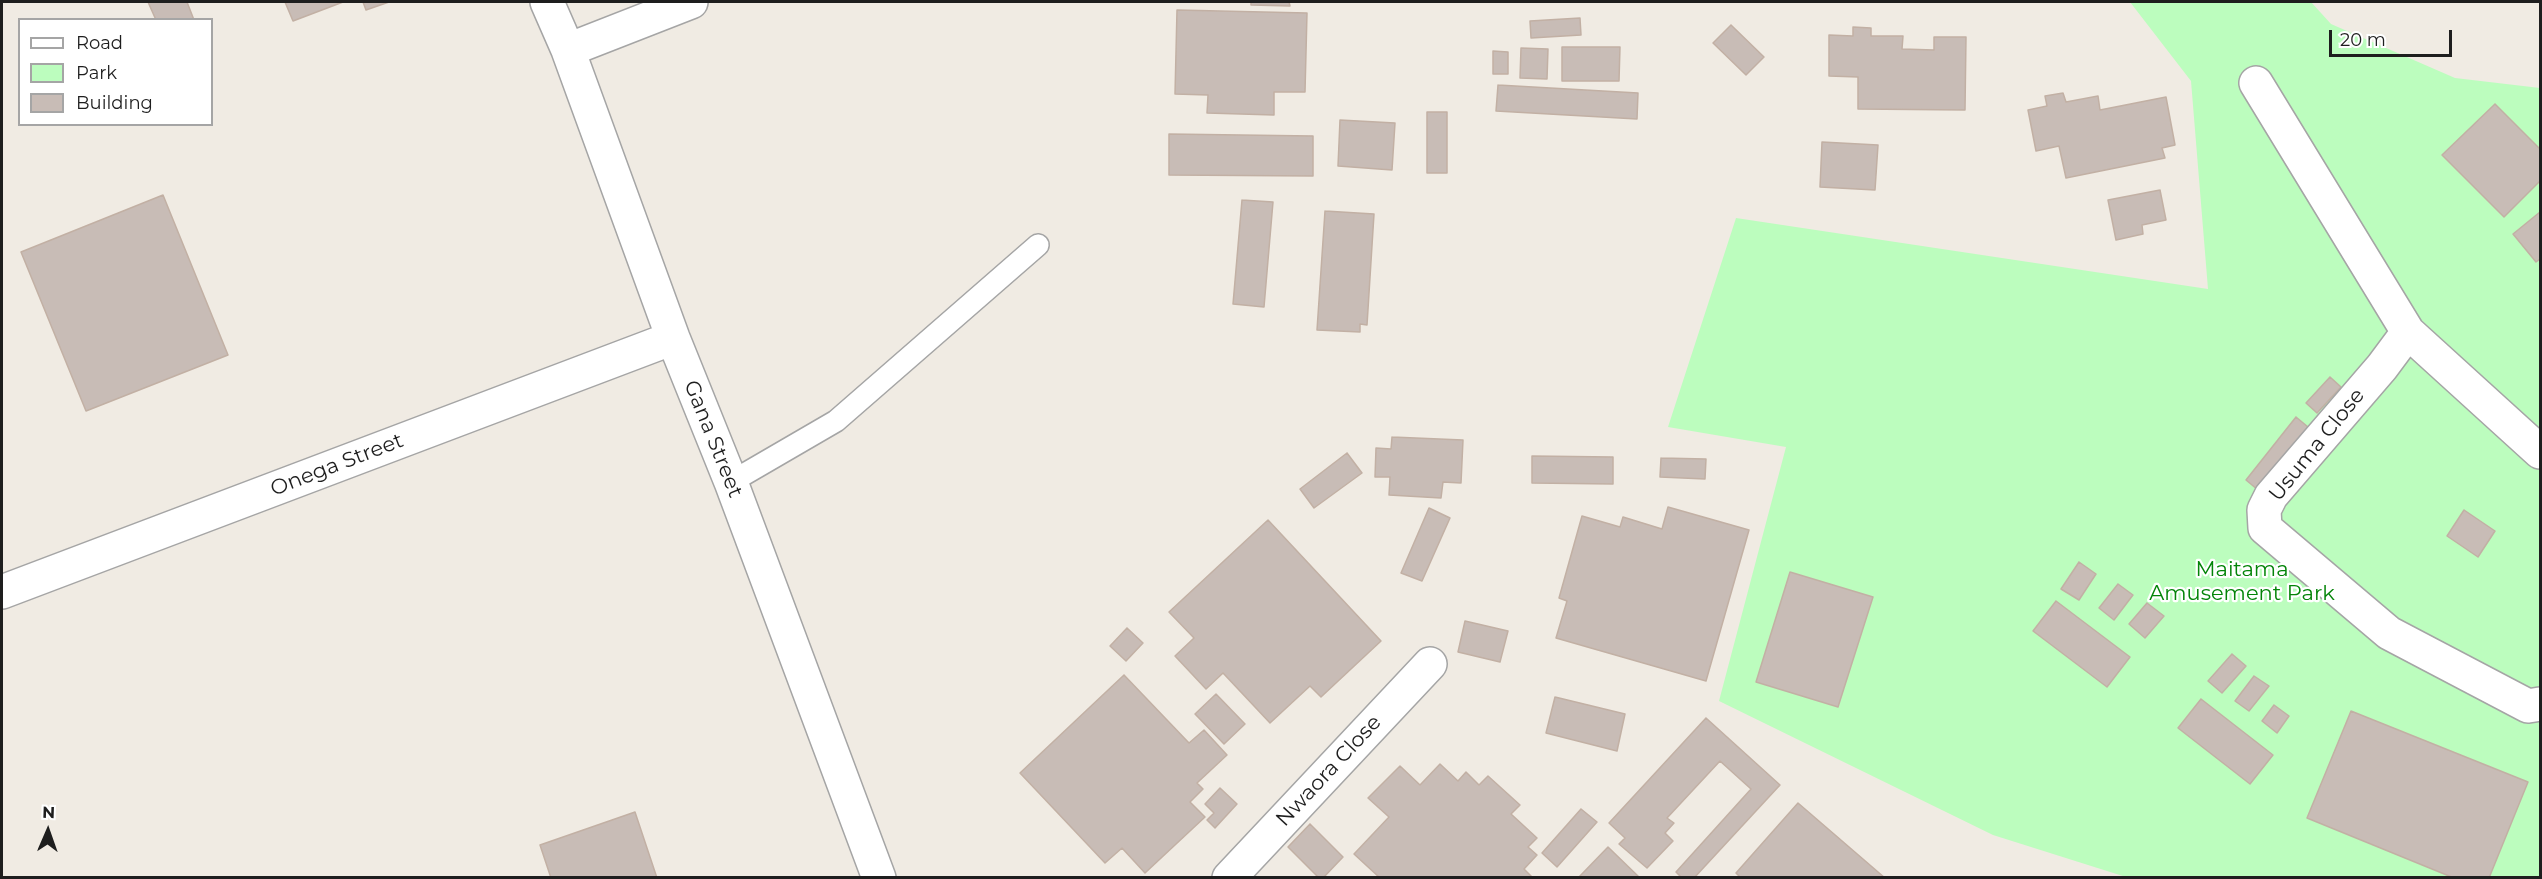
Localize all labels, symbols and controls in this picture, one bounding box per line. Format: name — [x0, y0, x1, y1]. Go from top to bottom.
legend — [18, 18, 213, 126]
scale bar — [2332, 18, 2455, 56]
text: 20 m — [2340, 29, 2386, 51]
text: Road — [76, 32, 123, 54]
text: Park — [76, 62, 117, 84]
text: Building — [76, 92, 153, 114]
street label: Gana Street — [678, 377, 748, 501]
street label: Usuma Close — [2264, 384, 2370, 506]
street label: Onega Street — [267, 428, 407, 502]
park label: Maitama Amusement Park — [2149, 557, 2335, 607]
street label: Nwaora Close — [1271, 710, 1387, 832]
north arrow — [18, 801, 78, 861]
text: N — [42, 803, 55, 822]

